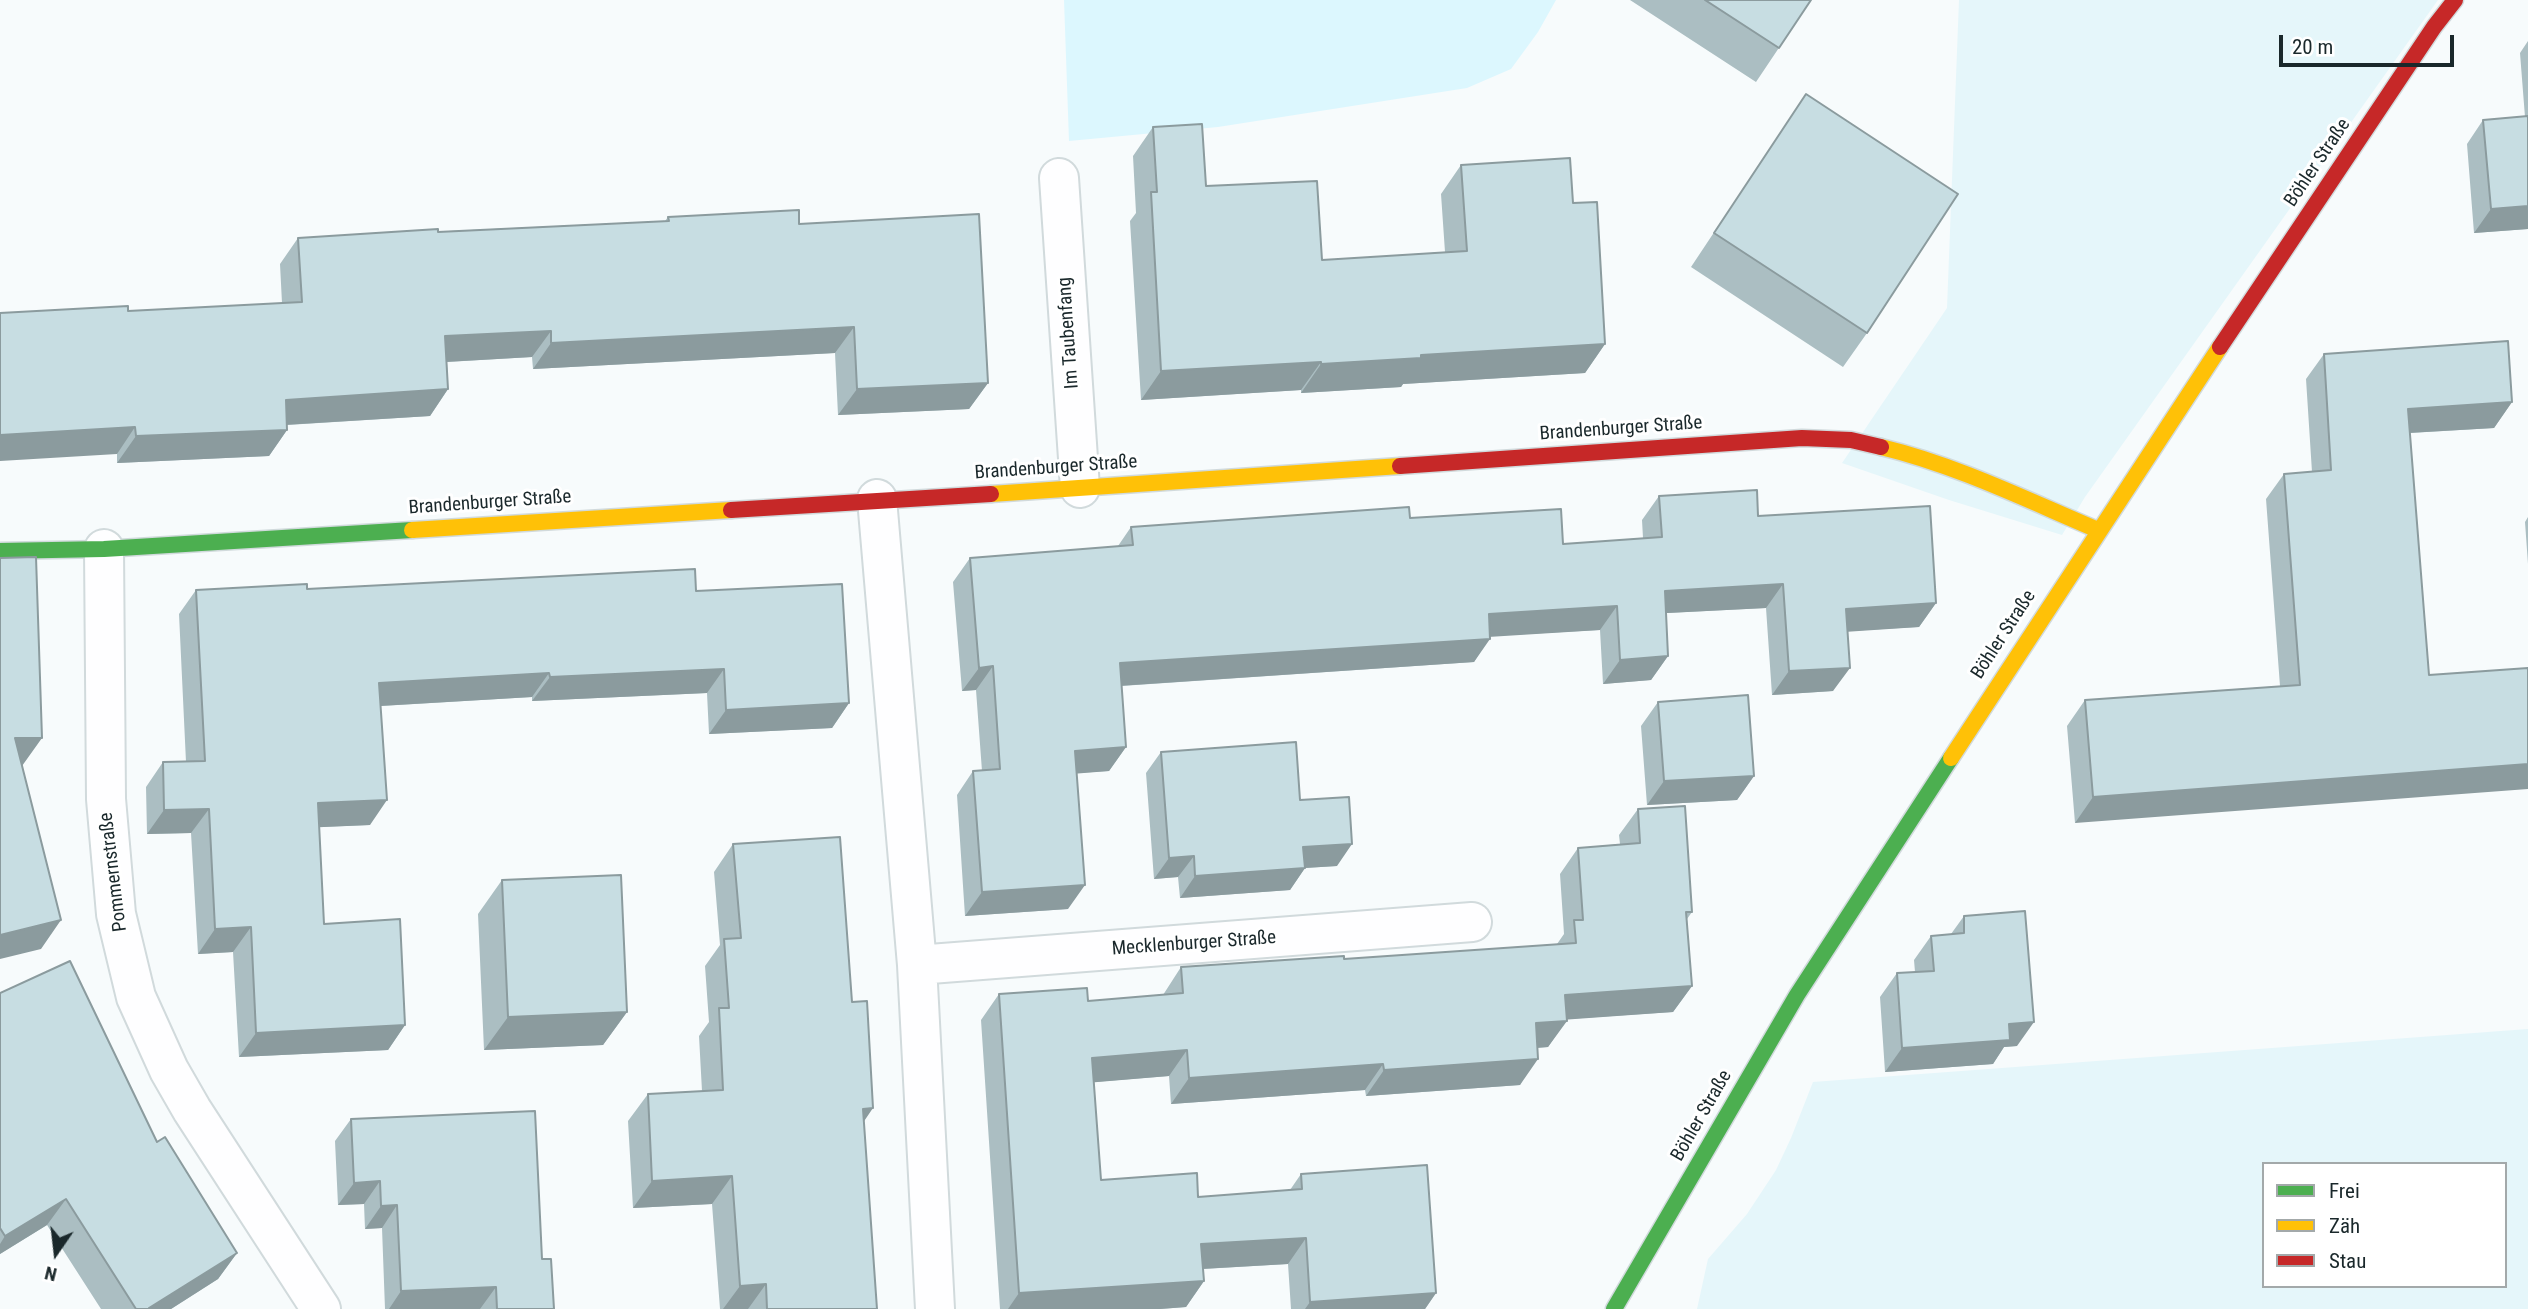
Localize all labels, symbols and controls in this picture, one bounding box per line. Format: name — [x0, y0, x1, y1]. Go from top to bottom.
scale bar — [2283, 21, 2458, 65]
text: 20 m — [2292, 35, 2333, 59]
street label: Böhler Straße — [2280, 115, 2356, 211]
street label: Im Taubenfang — [1054, 276, 1084, 390]
street label: Brandenburger Straße — [1539, 412, 1703, 446]
street label: Brandenburger Straße — [974, 451, 1138, 485]
street label: Brandenburger Straße — [408, 486, 572, 520]
street label: Böhler Straße — [1967, 586, 2041, 684]
street label: Pommernstraße — [95, 811, 133, 933]
street label: Mecklenburger Straße — [1111, 927, 1277, 961]
street label: Böhler Straße — [1667, 1066, 1737, 1166]
legend — [2262, 1162, 2507, 1288]
text: Frei — [2329, 1179, 2360, 1203]
text: Zäh — [2329, 1214, 2360, 1238]
north arrow — [21, 1218, 91, 1288]
text: Stau — [2329, 1249, 2366, 1273]
text: N — [42, 1261, 59, 1286]

